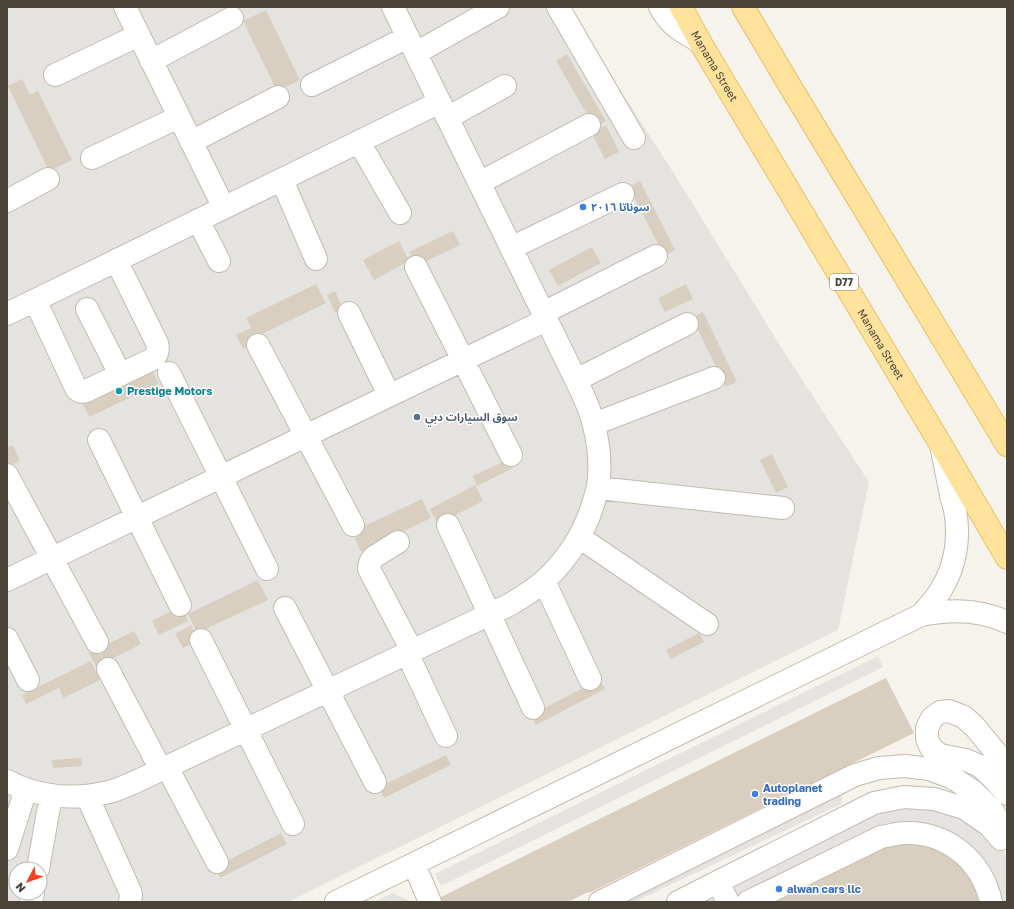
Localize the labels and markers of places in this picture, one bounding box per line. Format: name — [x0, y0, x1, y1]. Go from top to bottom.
place label: سوناتا ٢٠١٦ — [591, 200, 650, 214]
marker: سوناتا ٢٠١٦ — [578, 202, 588, 212]
place label: Prestige Motors — [127, 384, 212, 397]
marker: Prestige Motors — [114, 386, 124, 396]
place label: سوق السيارات دبي — [425, 410, 518, 427]
marker: سوق السيارات دبي — [412, 412, 422, 422]
place label: Autoplanet trading — [763, 781, 823, 807]
marker: Autoplanet trading — [750, 789, 760, 799]
place label: alwan cars llc — [787, 882, 862, 895]
marker: alwan cars llc — [774, 884, 784, 894]

